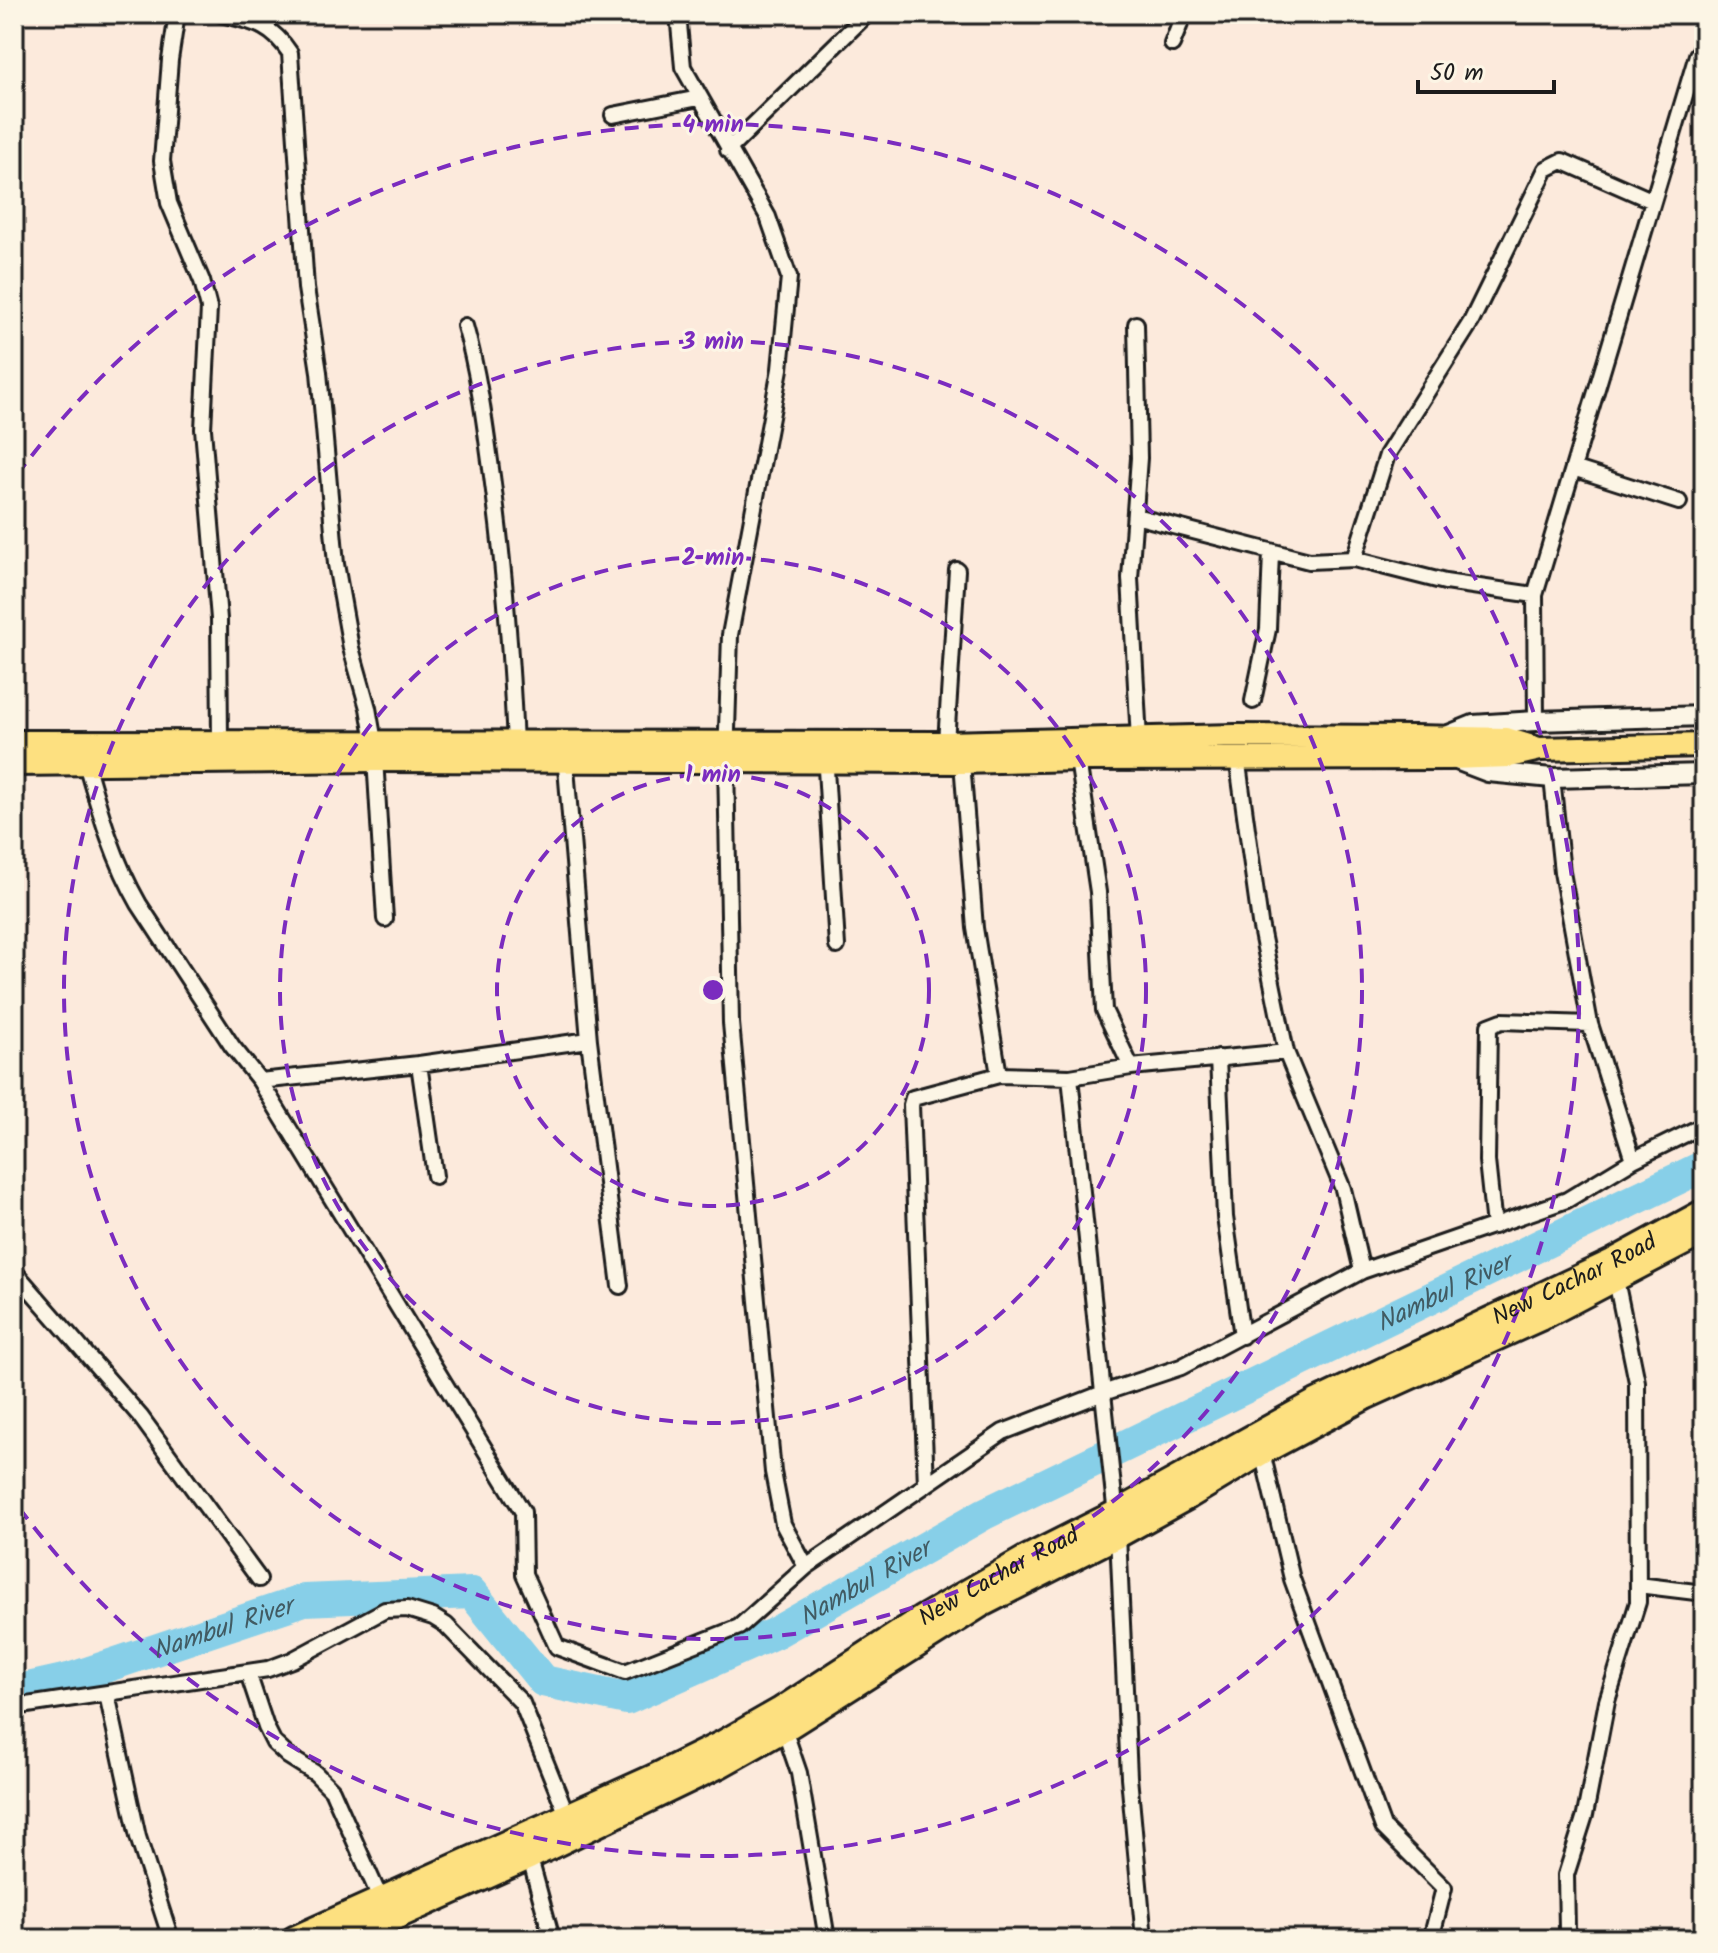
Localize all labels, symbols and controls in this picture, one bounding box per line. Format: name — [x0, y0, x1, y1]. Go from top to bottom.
scale bar — [1418, 44, 1554, 94]
text: 50 m — [1430, 54, 1484, 93]
text: 4 min — [682, 106, 744, 145]
text: 3 min — [681, 323, 744, 362]
text: 2 min — [682, 539, 744, 578]
text: 1 min — [685, 756, 741, 795]
centre of rings — [699, 976, 727, 1004]
street label: New Cachar Road — [1486, 1223, 1665, 1337]
water label: Nambul River — [1369, 1241, 1524, 1345]
street label: New Cachar Road — [911, 1516, 1087, 1638]
water label: Nambul River — [791, 1527, 944, 1638]
water label: Nambul River — [147, 1584, 304, 1673]

